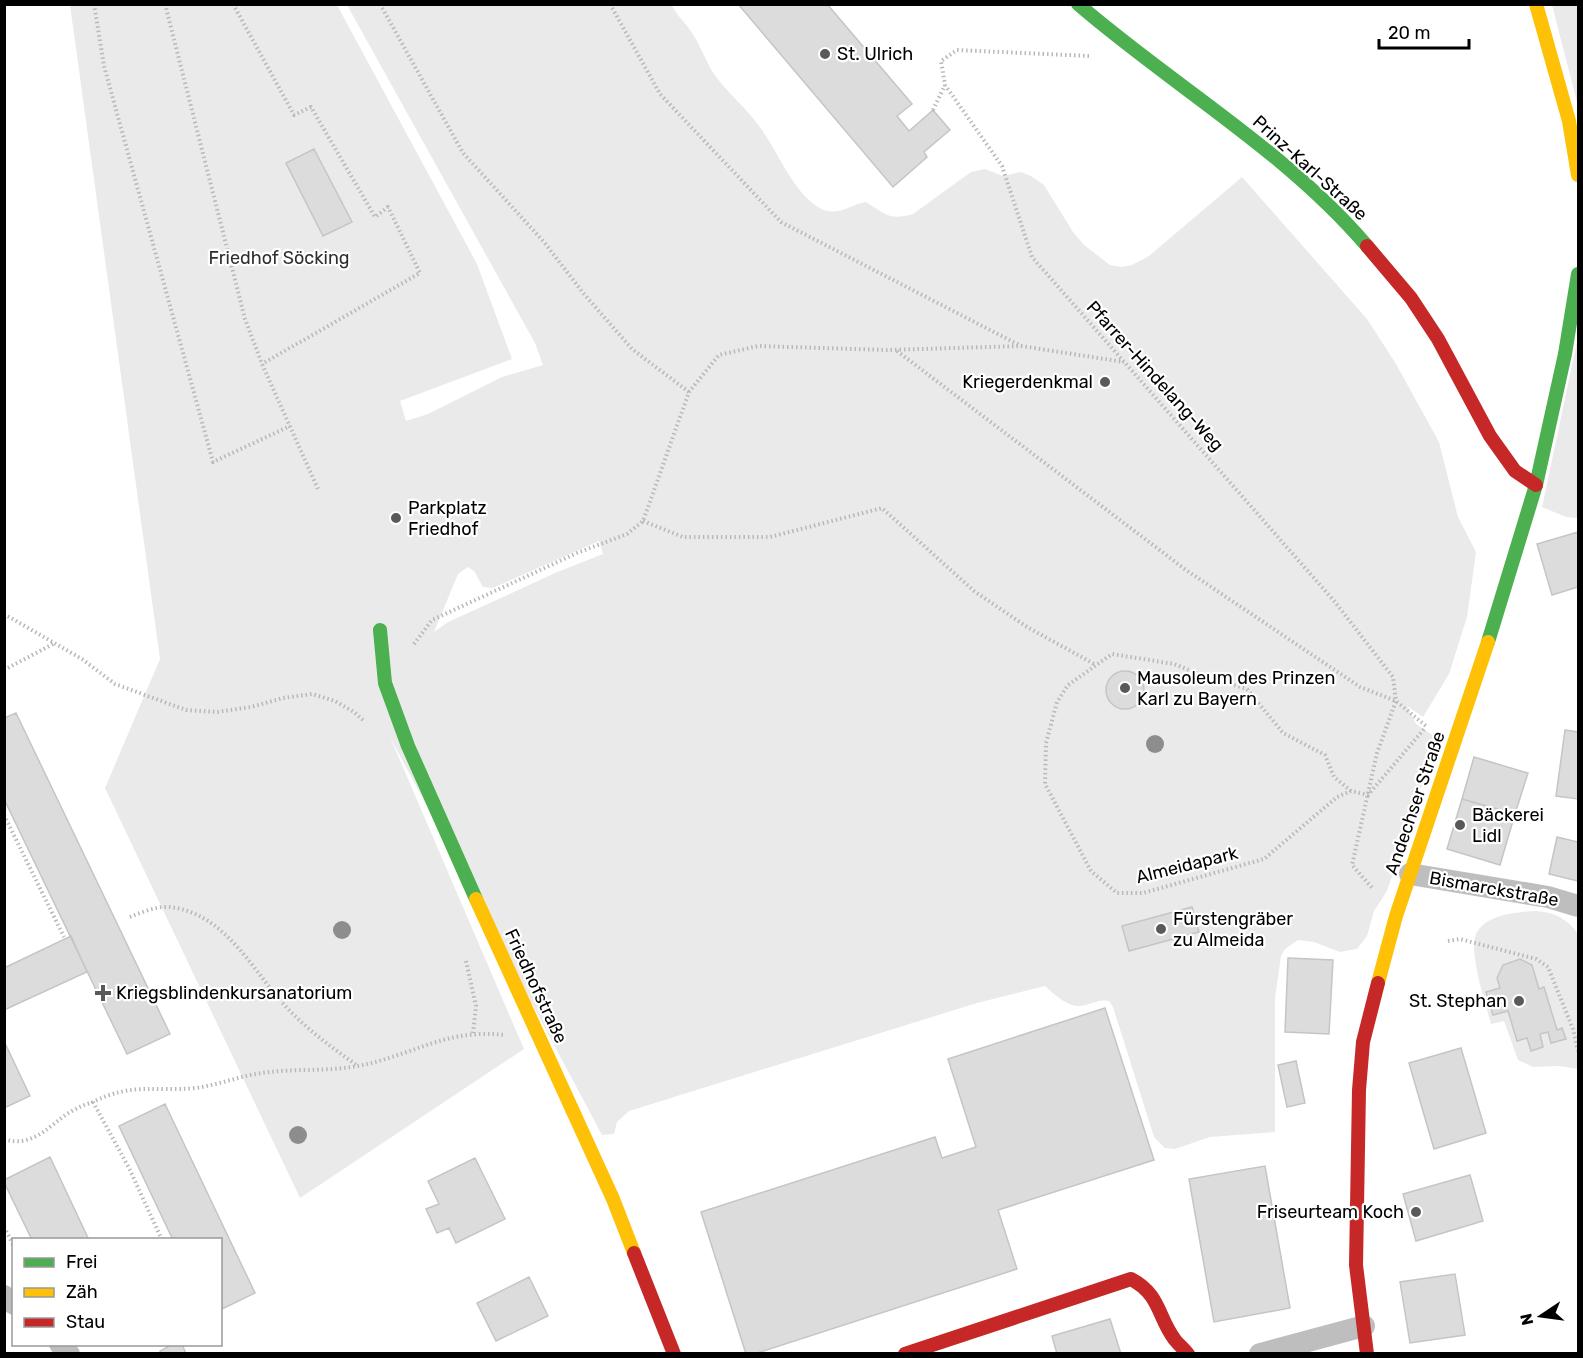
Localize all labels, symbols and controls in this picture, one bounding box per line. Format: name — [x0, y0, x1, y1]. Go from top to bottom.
scale bar — [1379, 12, 1469, 50]
text: 20 m — [1388, 22, 1430, 44]
place label: St. Ulrich — [837, 43, 913, 65]
marker: St. Ulrich — [818, 47, 832, 61]
street label: Prinz-Karl-Straße — [1248, 111, 1372, 225]
park label: Friedhof Söcking — [208, 247, 350, 269]
street label: Pfarrer-Hindelang-Weg — [1082, 296, 1228, 456]
place label: Kriegerdenkmal — [962, 371, 1093, 393]
marker: Kriegerdenkmal — [1098, 375, 1112, 389]
place label: Parkplatz Friedhof — [408, 497, 487, 540]
marker: Parkplatz Friedhof — [389, 511, 403, 525]
place label: Mausoleum des Prinzen Karl zu Bayern — [1137, 667, 1335, 710]
marker: Mausoleum des Prinzen Karl zu Bayern — [1118, 681, 1132, 695]
street label: Andechser Straße — [1380, 728, 1450, 878]
place label: Bäckerei Lidl — [1472, 804, 1544, 847]
marker: Bäckerei Lidl — [1453, 818, 1467, 832]
street label: Almeidapark — [1134, 842, 1241, 888]
street label: Bismarckstraße — [1428, 867, 1560, 911]
place label: Fürstengräber zu Almeida — [1173, 908, 1293, 951]
marker: Fürstengräber zu Almeida — [1154, 922, 1168, 936]
street label: Friedhofstraße — [500, 925, 572, 1047]
place label: Kriegsblindenkursanatorium — [116, 982, 352, 1004]
marker: Kriegsblindenkursanatorium — [94, 984, 112, 1002]
place label: St. Stephan — [1409, 990, 1507, 1012]
marker: St. Stephan — [1512, 994, 1526, 1008]
place label: Friseurteam Koch — [1257, 1201, 1404, 1223]
marker: Friseurteam Koch — [1409, 1205, 1423, 1219]
legend — [12, 1238, 222, 1346]
text: Frei — [66, 1251, 97, 1273]
text: Zäh — [66, 1281, 98, 1303]
north arrow — [1511, 1286, 1571, 1346]
text: Stau — [66, 1311, 105, 1333]
text: N — [1516, 1312, 1537, 1327]

